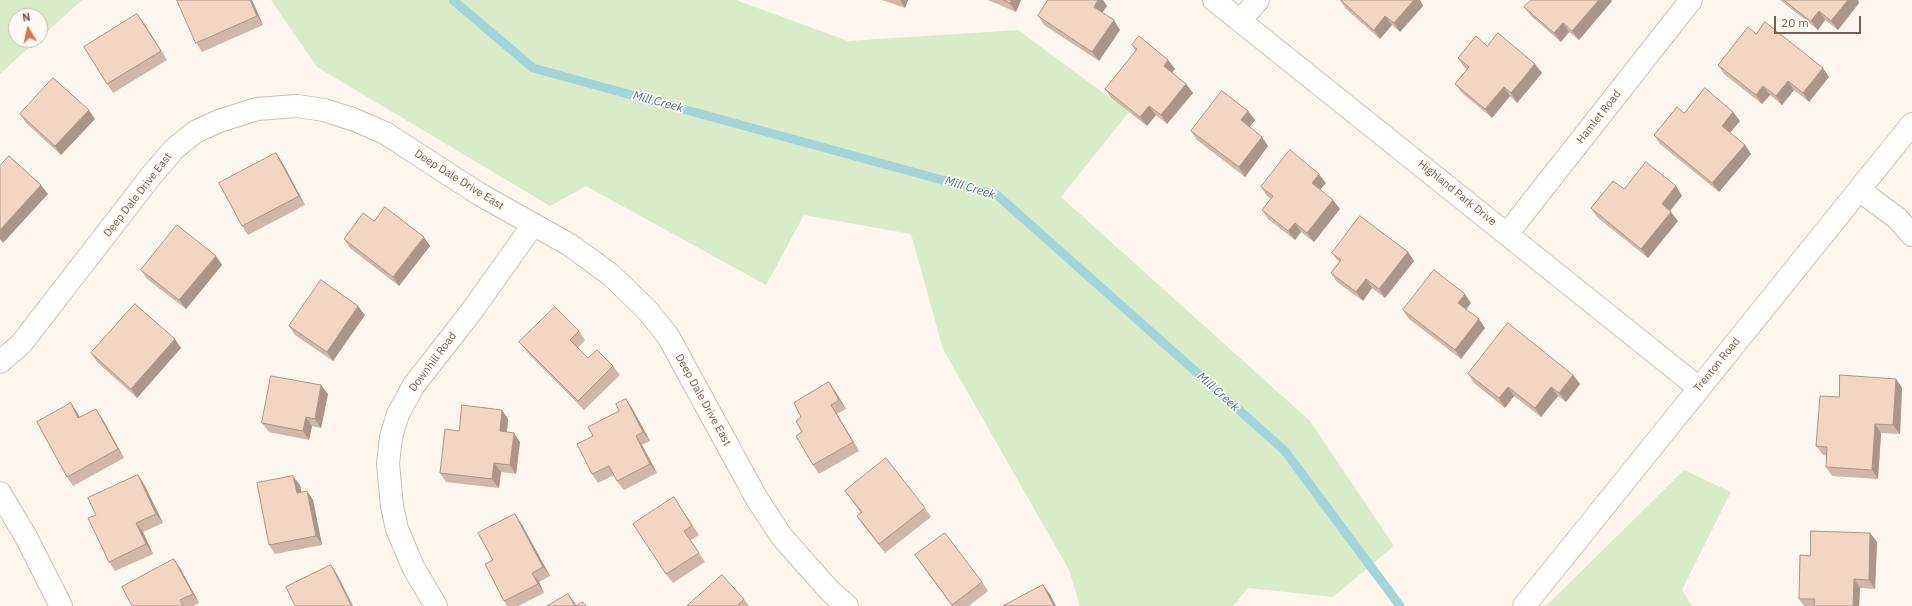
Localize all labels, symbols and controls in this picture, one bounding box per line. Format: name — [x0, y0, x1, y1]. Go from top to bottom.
north arrow — [8, 8, 48, 48]
scale bar — [1776, 8, 1863, 34]
text: N — [21, 10, 31, 25]
text: 20 m — [1781, 15, 1809, 30]
water label: Mill Creek — [631, 88, 685, 116]
street label: Hamlet Road — [1574, 88, 1624, 146]
street label: Deep Dale Drive East — [412, 147, 506, 213]
street label: Deep Dale Drive East — [101, 150, 175, 240]
street label: Highland Park Drive — [1415, 157, 1499, 229]
water label: Mill Creek — [943, 174, 997, 202]
street label: Downhill Road — [406, 330, 460, 394]
street label: Trenton Road — [1691, 335, 1743, 395]
street label: Deep Dale Drive East — [672, 352, 734, 448]
water label: Mill Creek — [1194, 369, 1242, 415]

